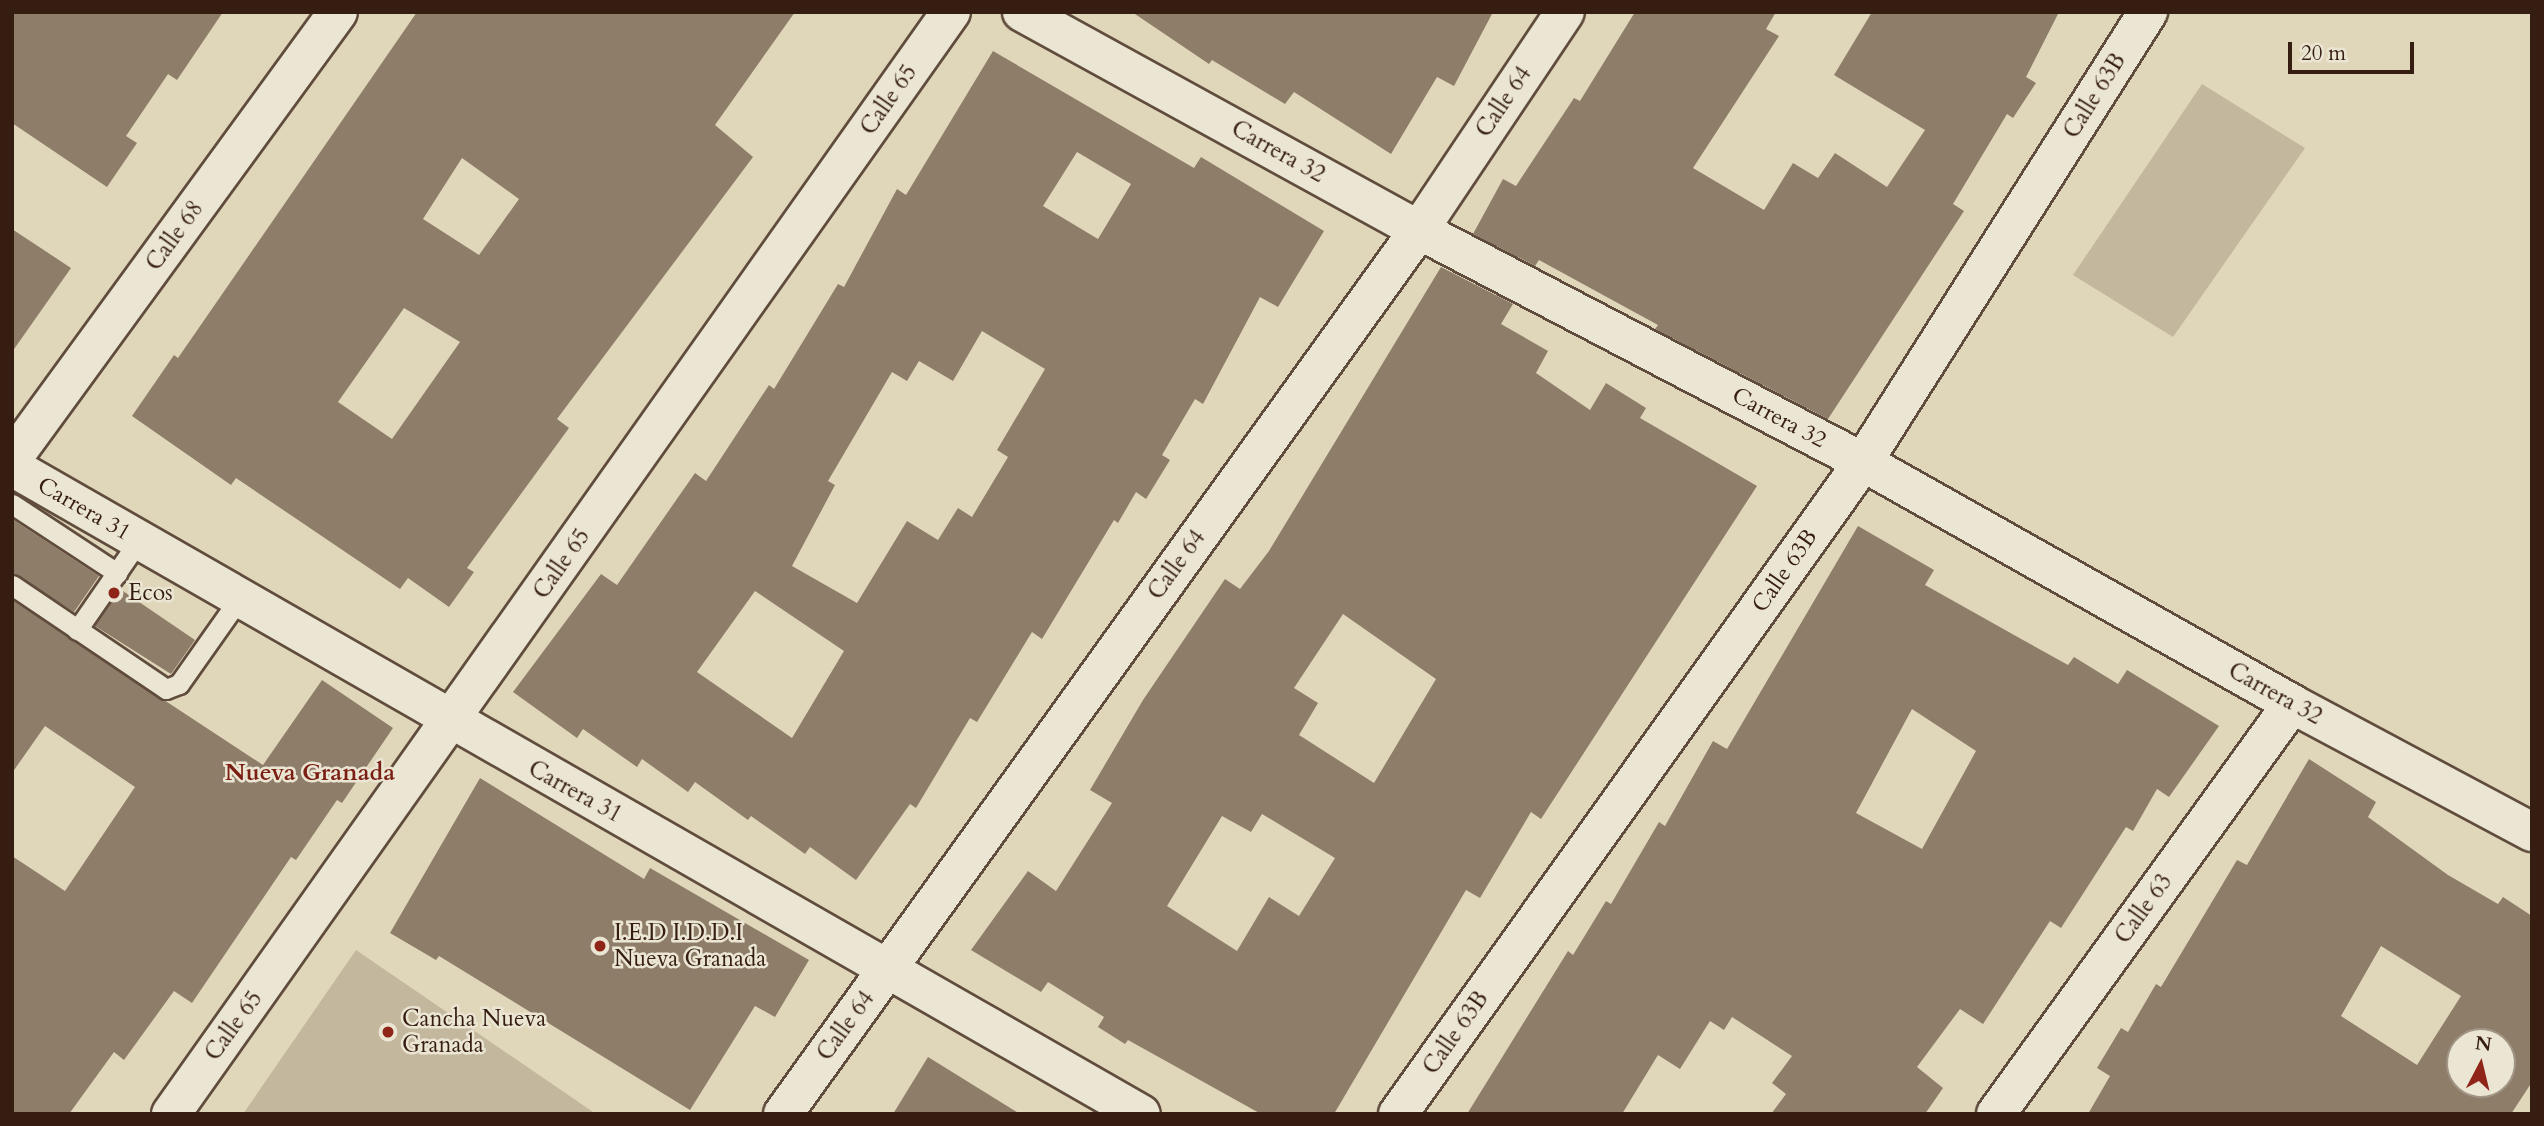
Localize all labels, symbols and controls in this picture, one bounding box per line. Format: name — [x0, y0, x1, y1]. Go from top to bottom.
scale bar — [2292, 28, 2418, 72]
text: 20 m — [2301, 39, 2346, 68]
street label: Calle 63B — [2058, 48, 2132, 144]
street label: Calle 65 — [855, 60, 923, 140]
street label: Calle 64 — [1470, 61, 1538, 143]
street label: Carrera 32 — [1226, 115, 1330, 189]
street label: Calle 68 — [140, 196, 210, 276]
street label: Carrera 32 — [1727, 382, 1831, 454]
street label: Carrera 31 — [33, 471, 135, 547]
street label: Calle 65 — [528, 524, 596, 604]
street label: Calle 63B — [1746, 524, 1824, 618]
street label: Calle 64 — [1142, 525, 1212, 605]
place label: Ecos — [128, 579, 173, 607]
marker: Ecos — [106, 585, 122, 601]
street label: Carrera 32 — [2223, 657, 2327, 731]
street label: Carrera 31 — [523, 755, 627, 829]
district label: Nueva Granada — [225, 759, 395, 787]
street label: Calle 63 — [2109, 869, 2179, 949]
place label: I.E.D I.D.D.I Nueva Granada — [614, 919, 766, 973]
marker: I.E.D I.D.D.I Nueva Granada — [592, 938, 608, 954]
street label: Calle 65 — [199, 986, 269, 1066]
street label: Calle 64 — [811, 986, 881, 1066]
street label: Calle 63B — [1417, 986, 1495, 1080]
place label: Cancha Nueva Granada — [402, 1005, 546, 1059]
marker: Cancha Nueva Granada — [380, 1024, 396, 1040]
north arrow — [2446, 1028, 2516, 1098]
text: N — [2474, 1030, 2493, 1058]

